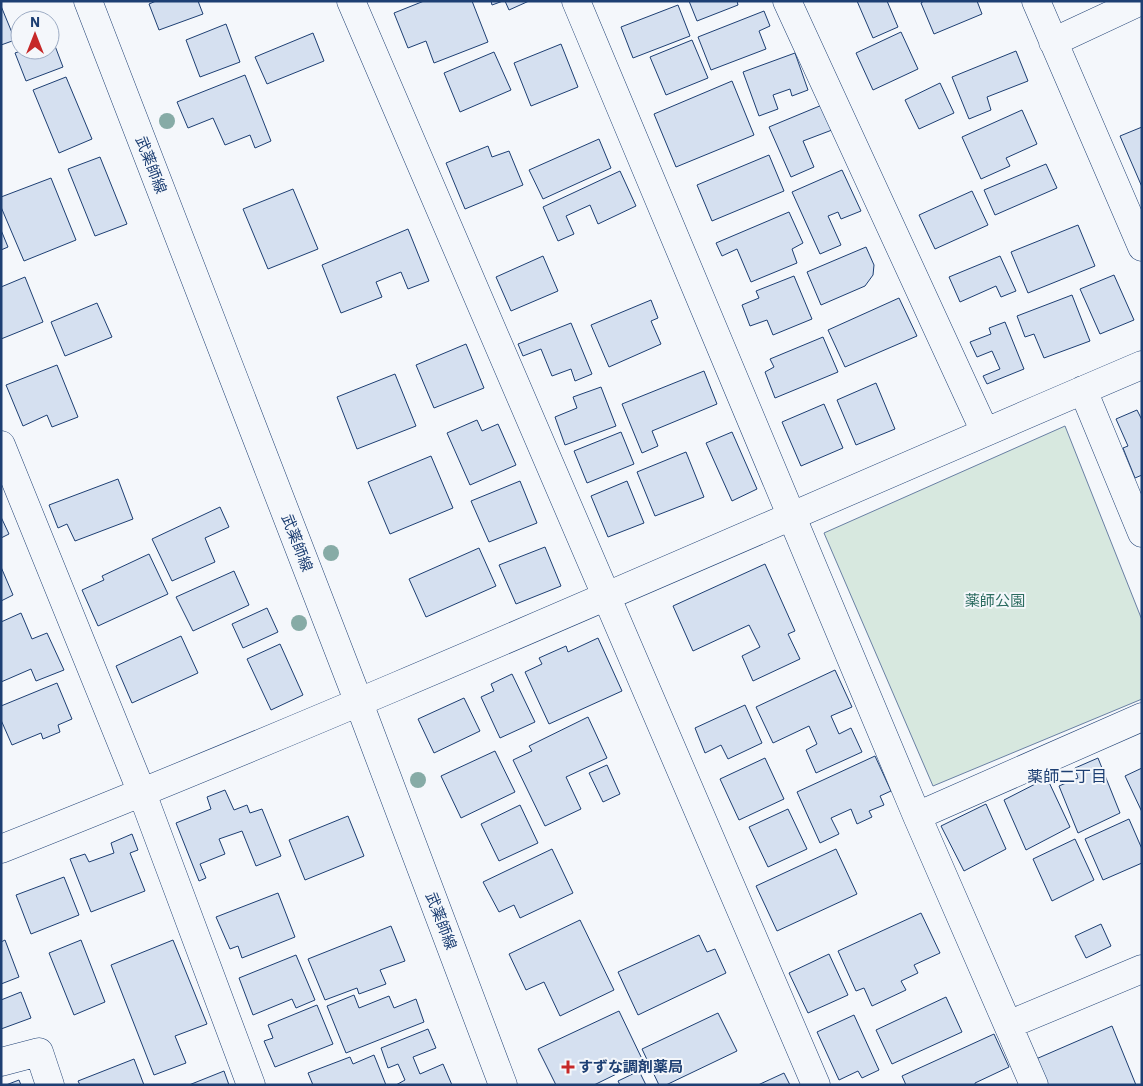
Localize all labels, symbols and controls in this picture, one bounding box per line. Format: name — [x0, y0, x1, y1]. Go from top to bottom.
north arrow — [10, 10, 60, 60]
text: N — [30, 13, 40, 31]
street label: 武薬師線 — [132, 133, 171, 196]
street label: 武薬師線 — [278, 511, 317, 574]
park label: 薬師公園 — [965, 591, 1025, 610]
district label: 薬師二丁目 — [1027, 766, 1107, 786]
street label: 武薬師線 — [422, 889, 461, 952]
place label: すずな調剤薬局 — [578, 1057, 683, 1076]
marker: すずな調剤薬局 — [562, 1061, 574, 1073]

